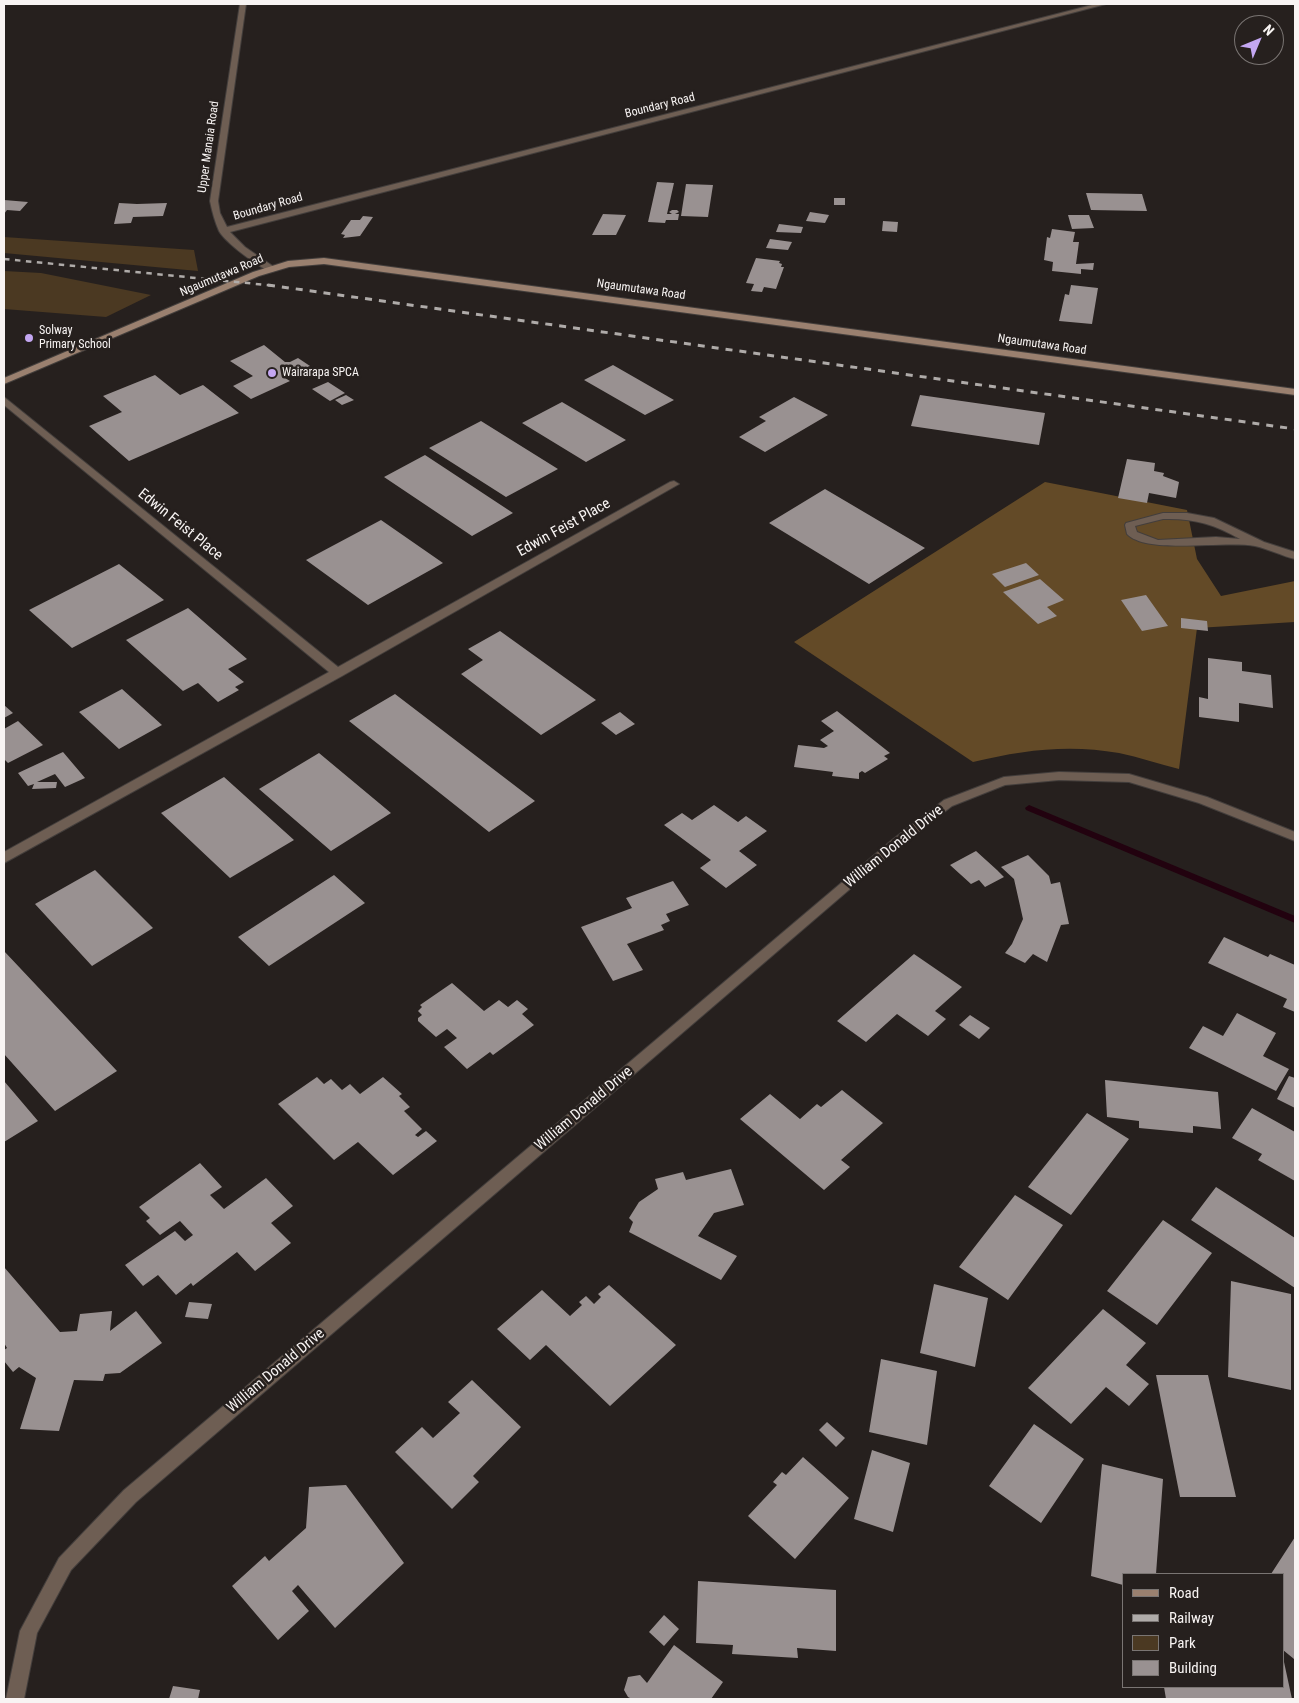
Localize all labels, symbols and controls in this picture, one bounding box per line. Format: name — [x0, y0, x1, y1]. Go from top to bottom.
north arrow — [1234, 15, 1284, 65]
text: N — [1260, 21, 1278, 39]
street label: Boundary Road — [624, 90, 696, 122]
street label: Upper Manaia Road — [195, 100, 223, 194]
street label: Boundary Road — [232, 190, 304, 224]
street label: Ngaumutawa Road — [178, 252, 266, 300]
street label: Ngaumutawa Road — [596, 277, 686, 303]
place label: Solway Primary School — [39, 324, 111, 352]
marker: Solway Primary School — [23, 332, 35, 344]
street label: Ngaumutawa Road — [997, 332, 1087, 358]
place label: Wairarapa SPCA — [282, 366, 359, 380]
marker: Wairarapa SPCA — [266, 367, 278, 379]
street label: Edwin Feist Place — [134, 485, 226, 565]
street label: Edwin Feist Place — [514, 495, 614, 561]
street label: William Donald Drive — [841, 802, 947, 892]
street label: William Donald Drive — [532, 1063, 636, 1155]
street label: William Donald Drive — [224, 1325, 328, 1417]
legend — [1122, 1573, 1284, 1688]
text: Road — [1169, 1584, 1199, 1602]
text: Railway — [1169, 1609, 1214, 1627]
text: Park — [1169, 1634, 1196, 1652]
text: Building — [1169, 1659, 1217, 1677]

